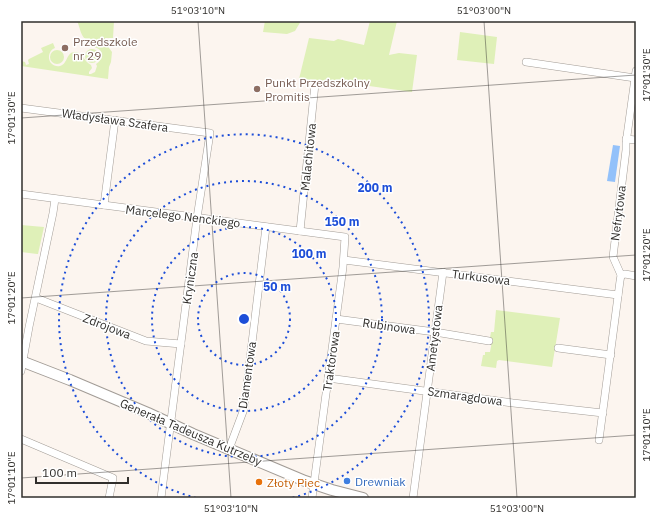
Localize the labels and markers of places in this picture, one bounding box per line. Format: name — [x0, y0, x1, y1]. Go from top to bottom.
place label: Przedszkole nr 29 — [73, 34, 138, 63]
marker: Przedszkole nr 29 — [60, 43, 70, 53]
place label: Punkt Przedszkolny Promitis — [265, 75, 370, 104]
marker: Punkt Przedszkolny Promitis — [252, 84, 262, 94]
centre of rings — [237, 312, 251, 326]
place label: Drewniak — [355, 474, 406, 489]
place label: Złoty Piec — [267, 475, 320, 490]
marker: Drewniak — [342, 476, 352, 486]
marker: Złoty Piec — [254, 477, 264, 487]

